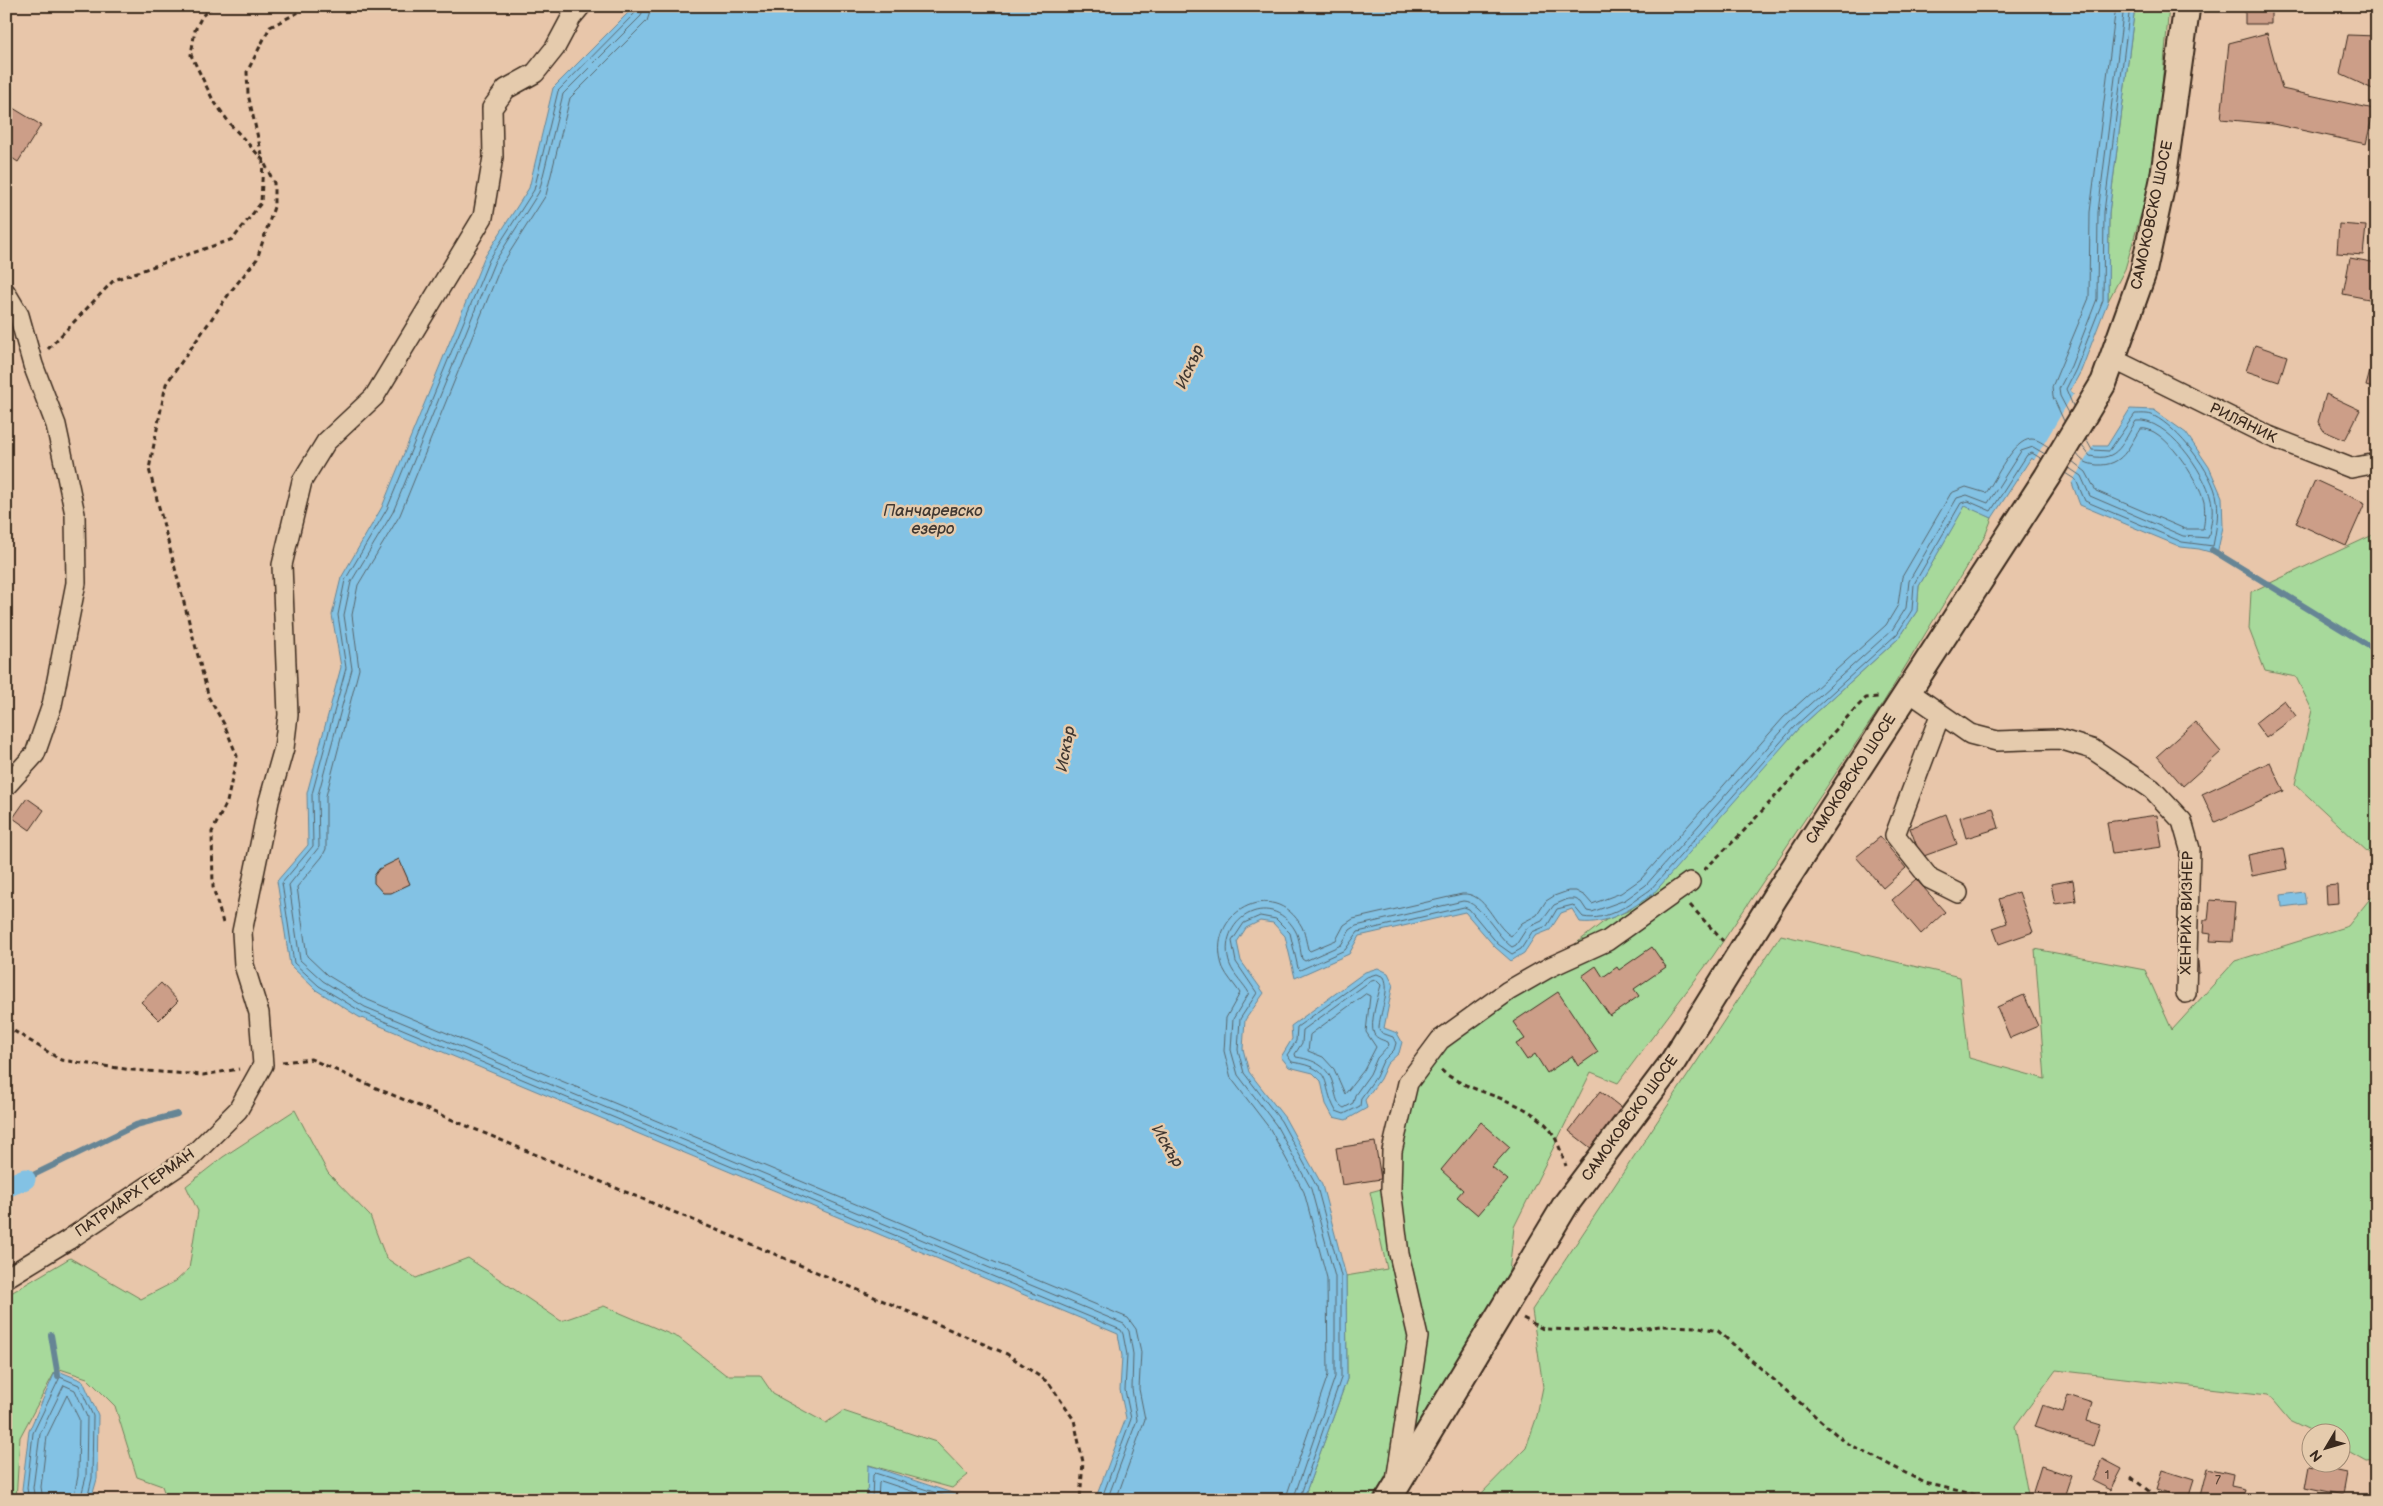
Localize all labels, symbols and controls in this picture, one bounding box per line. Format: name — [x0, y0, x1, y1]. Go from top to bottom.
street label: САМОКОВСКО ШОСЕ — [2127, 139, 2177, 291]
water label: Искър — [1172, 342, 1208, 392]
street label: РИЛЯНИК — [2206, 399, 2280, 448]
water label: Панчаревско езеро — [883, 502, 983, 539]
street label: САМОКОВСКО ШОСЕ — [1802, 710, 1900, 848]
water label: Искър — [1053, 725, 1079, 773]
street label: ХЕНРИХ ВИЗНЕР — [2176, 851, 2198, 975]
street label: САМОКОВСКО ШОСЕ — [1578, 1051, 1682, 1185]
water label: Искър — [1147, 1121, 1187, 1171]
street label: ПАТРИАРХ ГЕРМАН — [72, 1145, 198, 1241]
north arrow — [2300, 1424, 2350, 1474]
text: N — [2306, 1446, 2326, 1465]
house number: 1 — [2105, 1468, 2109, 1483]
house number: 7 — [2215, 1473, 2221, 1488]

